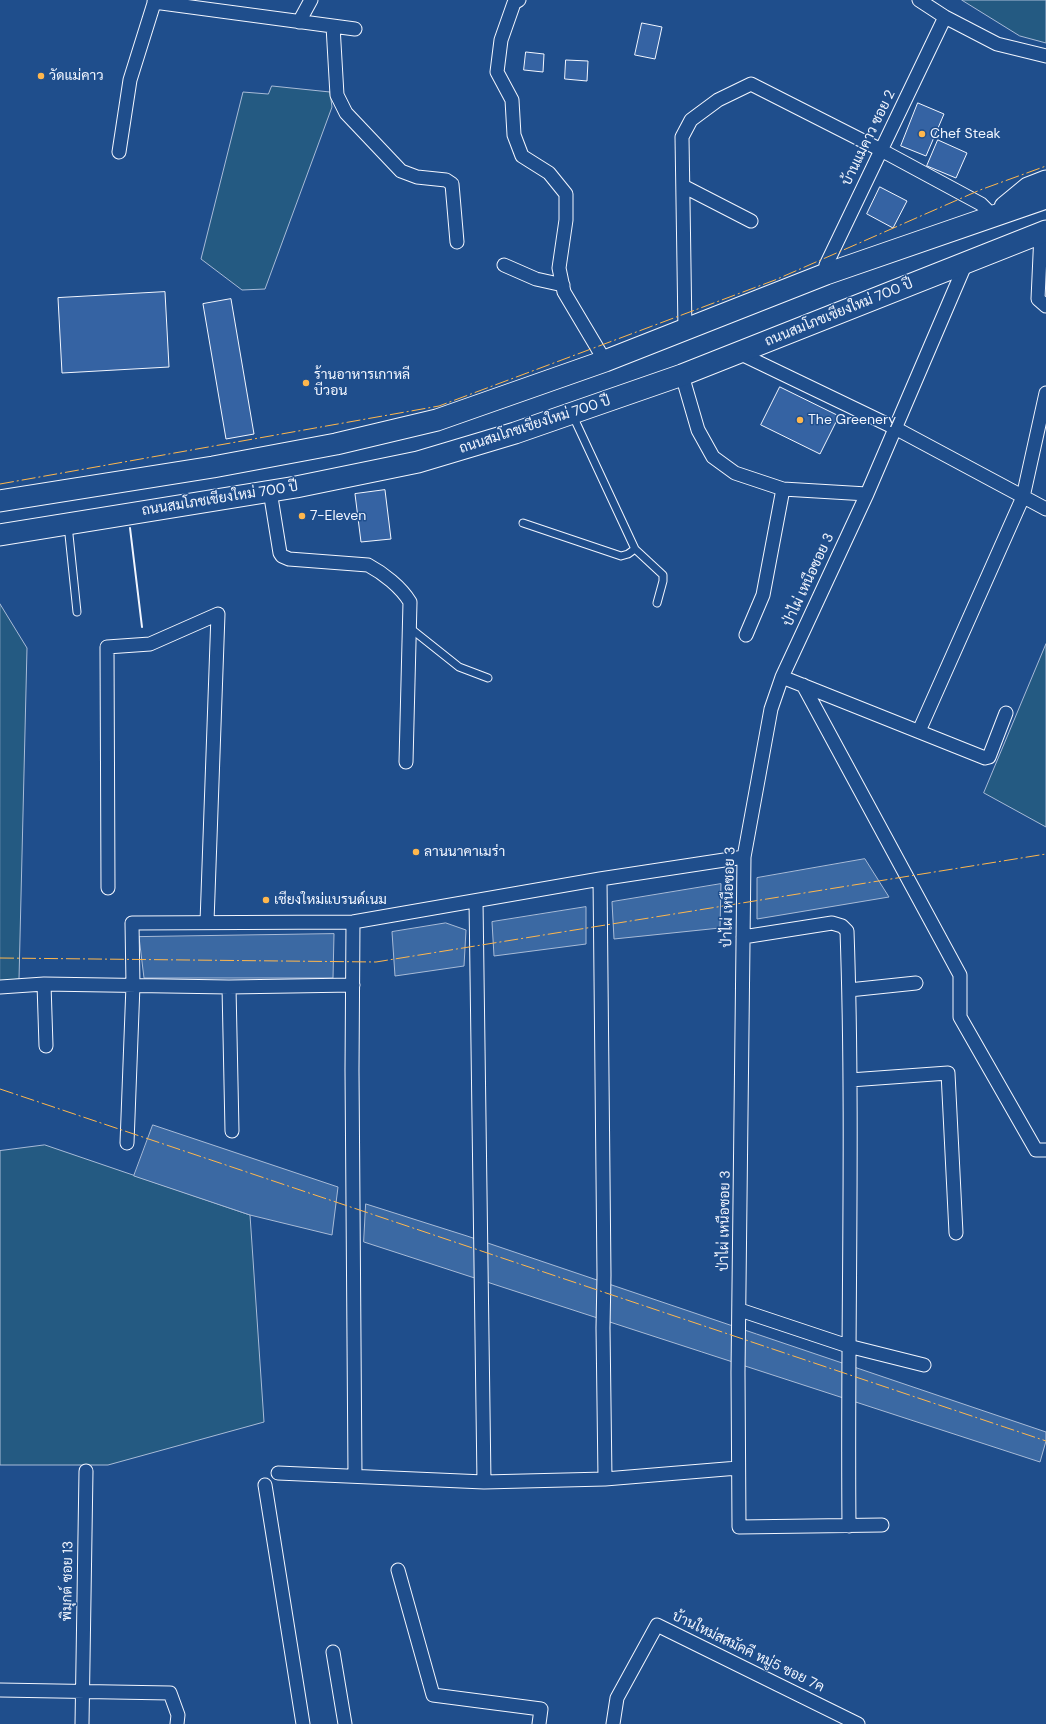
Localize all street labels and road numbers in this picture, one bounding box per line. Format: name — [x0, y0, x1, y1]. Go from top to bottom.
street label: บ้านแม่คาว ซอย 2 — [839, 87, 899, 189]
street label: ถนนสมโภชเชียงใหม่ 700 ปี — [763, 276, 915, 350]
street label: ถนนสมโภชเชียงใหม่ 700 ปี — [457, 393, 613, 457]
street label: ถนนสมโภชเชียงใหม่ 700 ปี — [141, 478, 299, 520]
street label: ป่าไผ่ เหนือซอย 3 — [780, 531, 838, 629]
street label: ป่าไผ่ เหนือซอย 3 — [719, 846, 739, 948]
street label: ป่าไผ่ เหนือซอย 3 — [716, 1170, 734, 1272]
street label: พิมุกต์ ซอย 13 — [59, 1541, 77, 1621]
street label: บ้านใหม่สสมัคคี หมู่5 ซอย 7ค — [669, 1608, 827, 1696]

